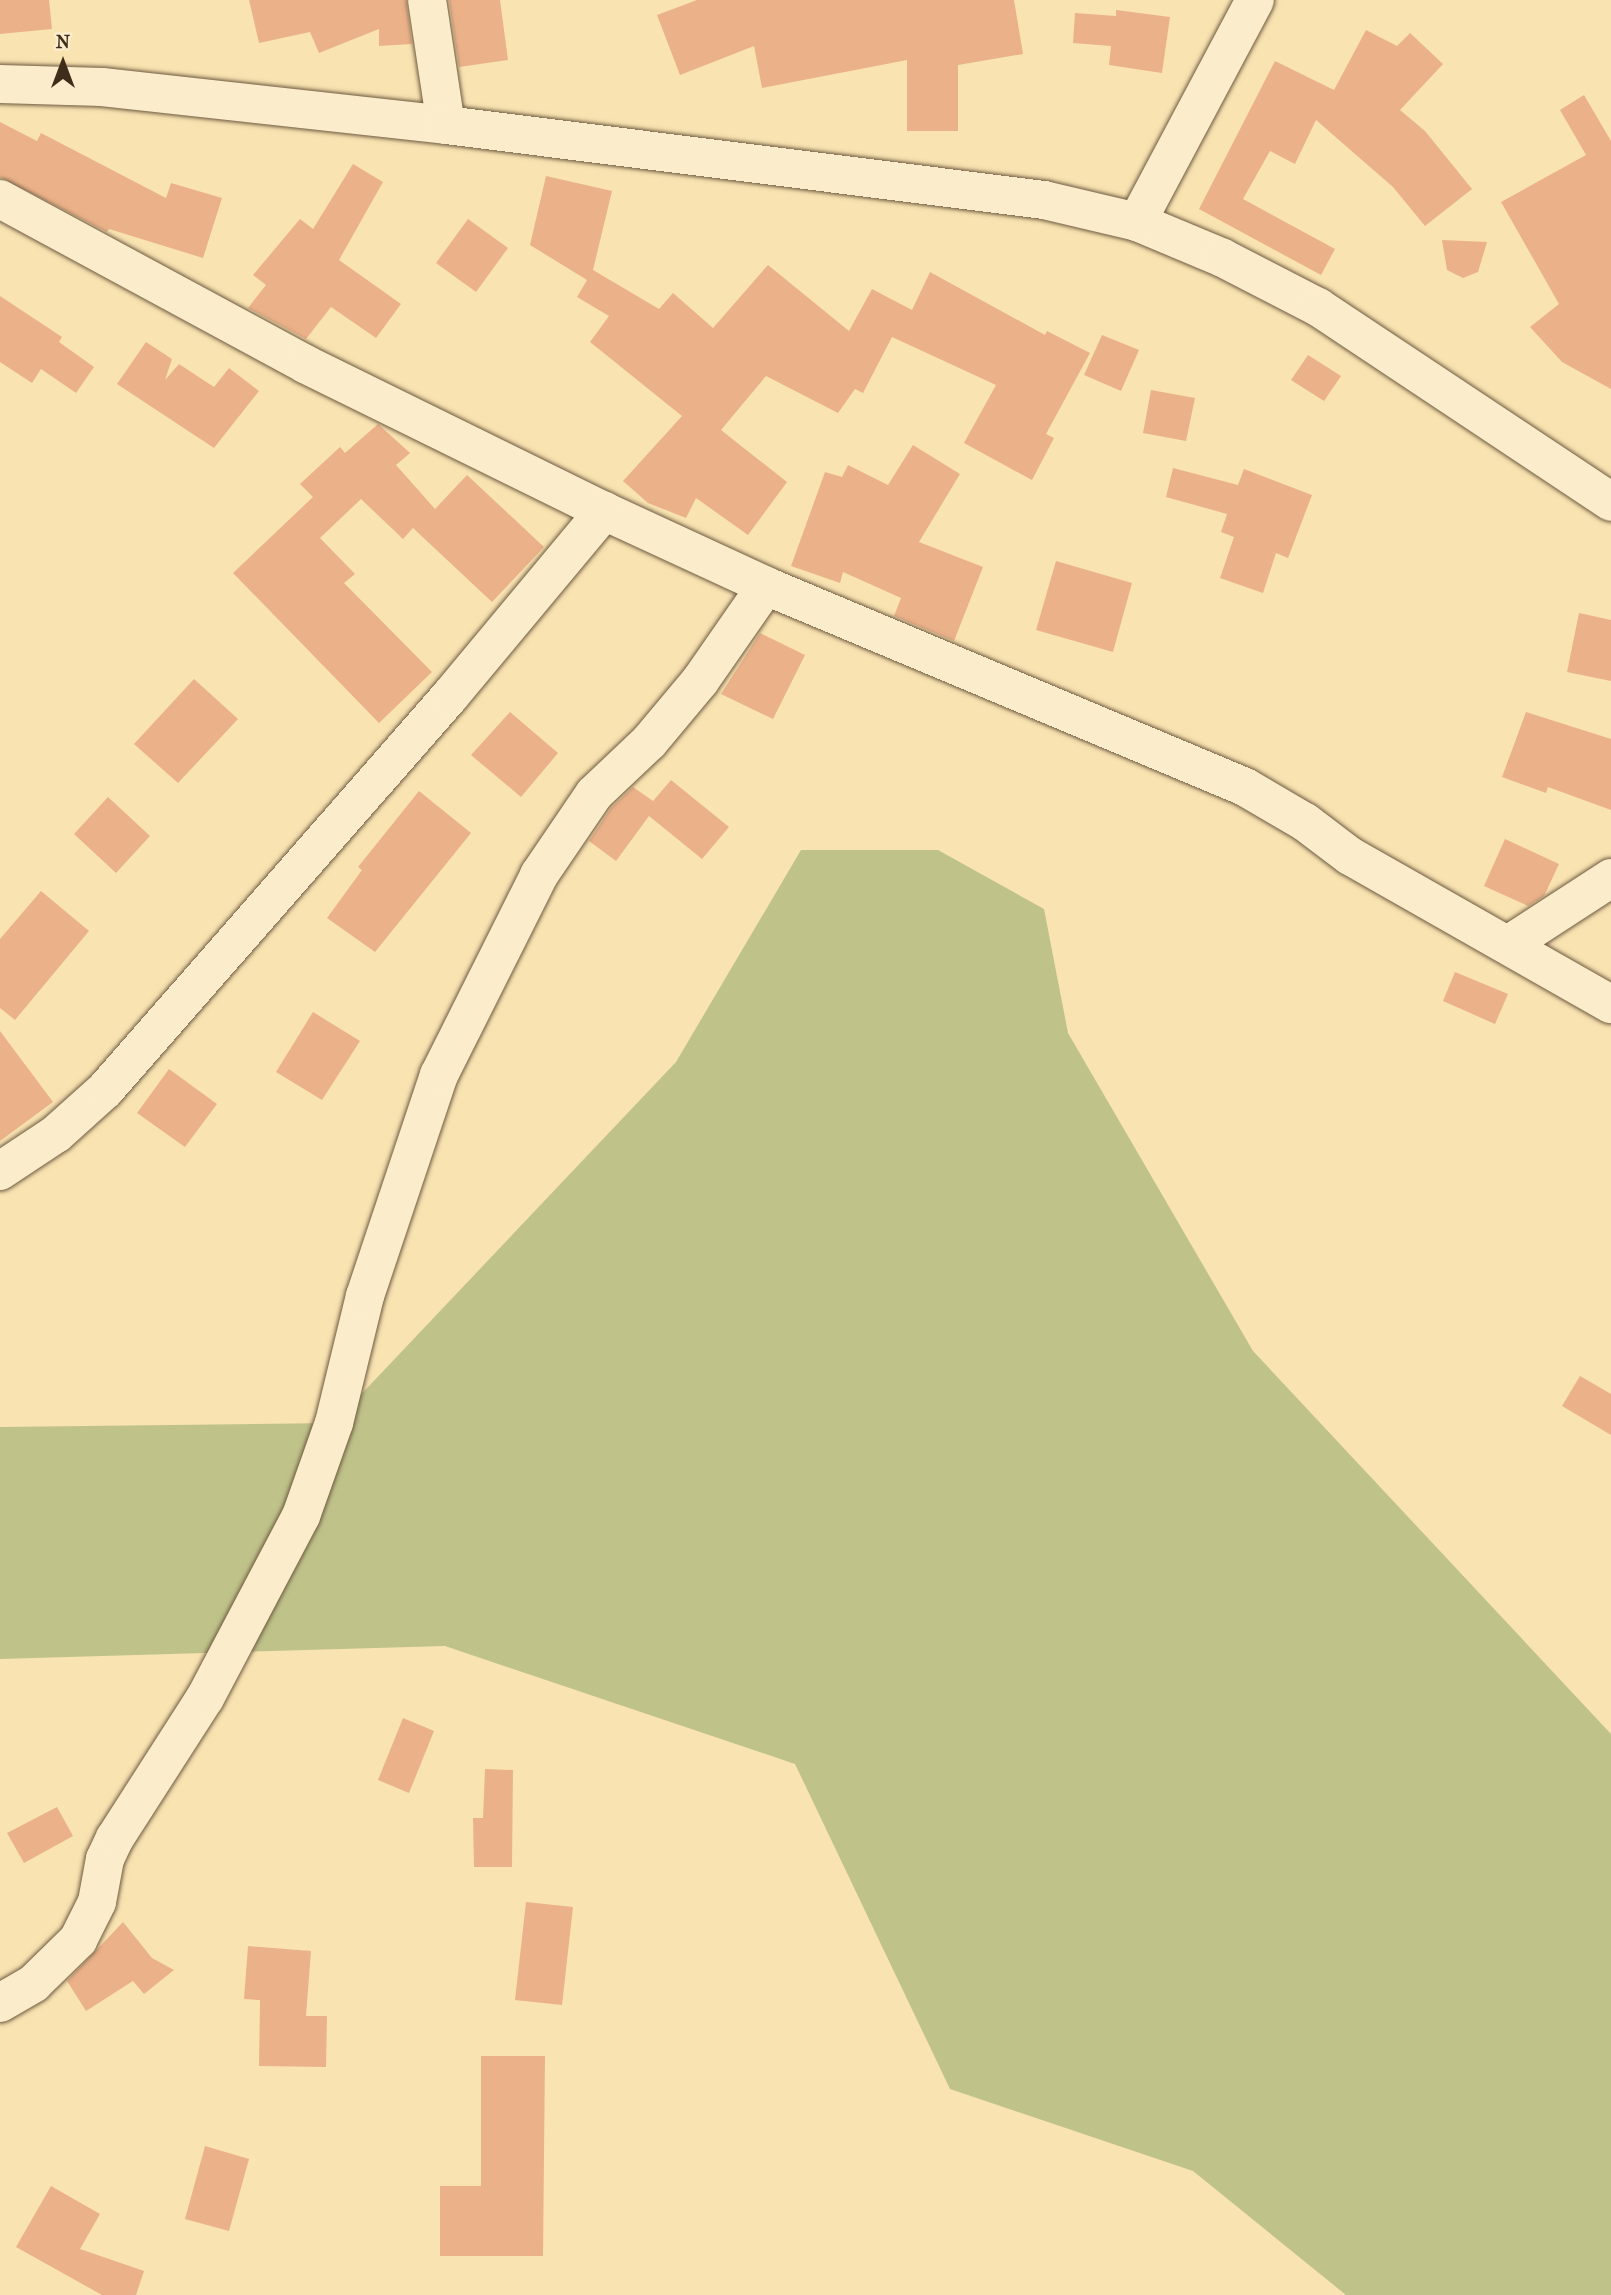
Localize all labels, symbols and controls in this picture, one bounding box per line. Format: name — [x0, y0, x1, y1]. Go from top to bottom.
north arrow — [28, 28, 98, 98]
text: N — [56, 31, 70, 53]

